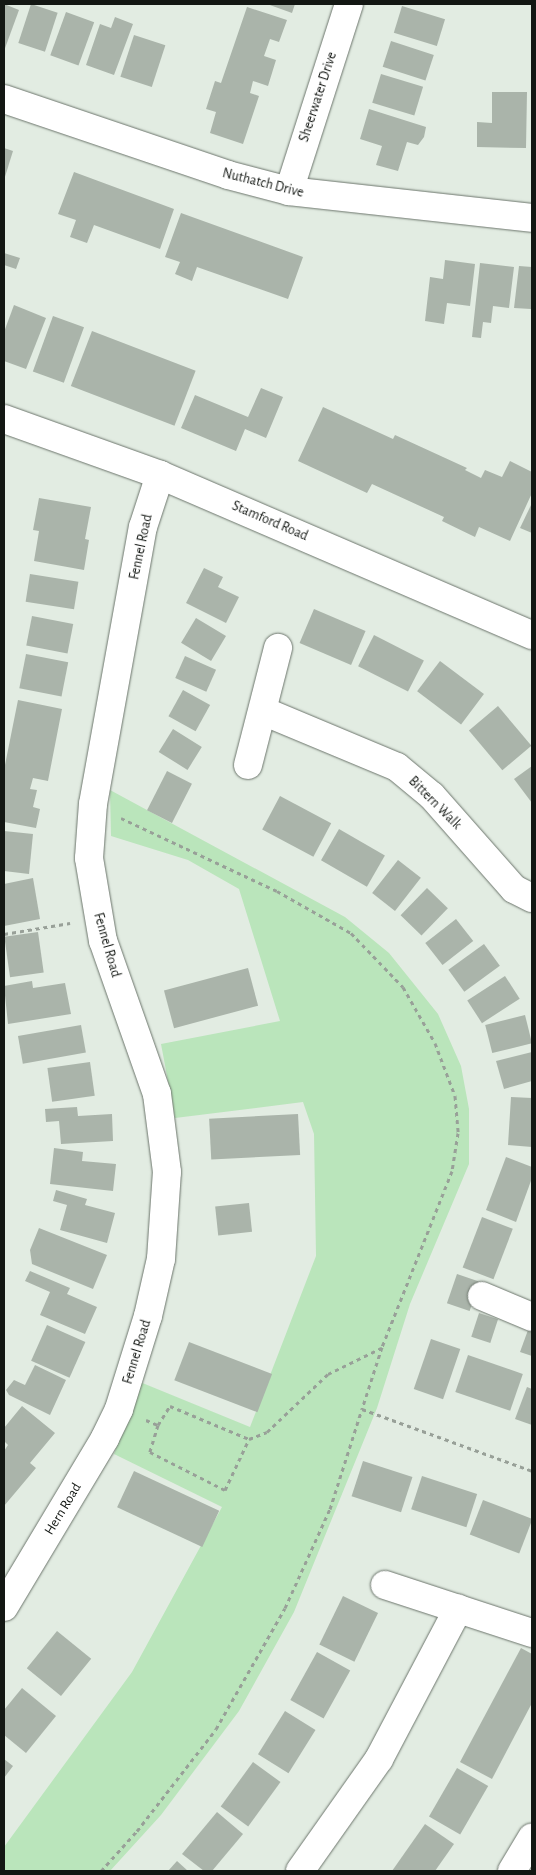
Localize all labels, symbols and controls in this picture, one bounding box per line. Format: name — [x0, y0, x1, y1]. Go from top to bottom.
street label: Sheerwater Drive — [296, 50, 340, 144]
street label: Nuthatch Drive — [221, 165, 305, 201]
street label: Stamford Road — [229, 497, 311, 545]
street label: Fennel Road — [126, 513, 156, 581]
street label: Bittern Walk — [405, 773, 465, 833]
street label: Fennel Road — [90, 911, 124, 979]
street label: Fennel Road — [119, 1318, 155, 1386]
street label: Hern Road — [41, 1480, 85, 1538]

